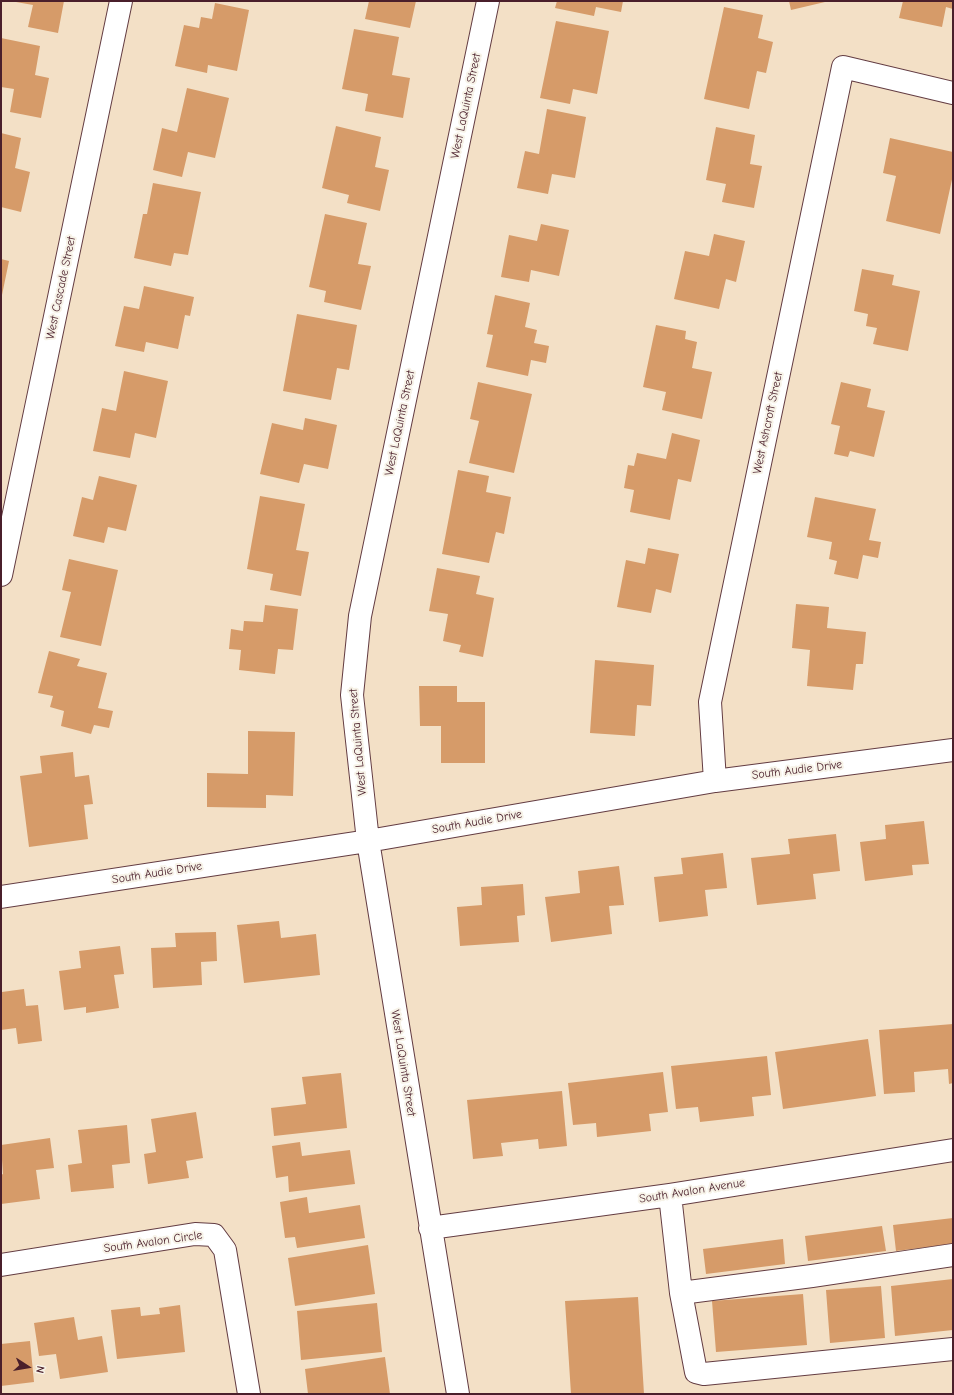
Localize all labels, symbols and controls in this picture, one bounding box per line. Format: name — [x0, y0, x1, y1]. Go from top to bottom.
street label: West LaQuinta Street — [448, 52, 484, 160]
street label: West Cascade Street — [43, 235, 79, 341]
street label: West LaQuinta Street — [382, 369, 418, 477]
street label: West Ashcroft Street — [750, 371, 786, 475]
street label: West LaQuinta Street — [346, 688, 370, 796]
street label: South Audie Drive — [751, 757, 843, 783]
street label: South Audie Drive — [431, 807, 523, 837]
street label: South Audie Drive — [111, 859, 203, 887]
street label: West LaQuinta Street — [387, 1009, 419, 1117]
street label: South Avalon Avenue — [638, 1176, 746, 1206]
street label: South Avalon Circle — [103, 1228, 203, 1256]
north arrow — [8, 1347, 48, 1387]
text: N — [33, 1365, 47, 1374]

